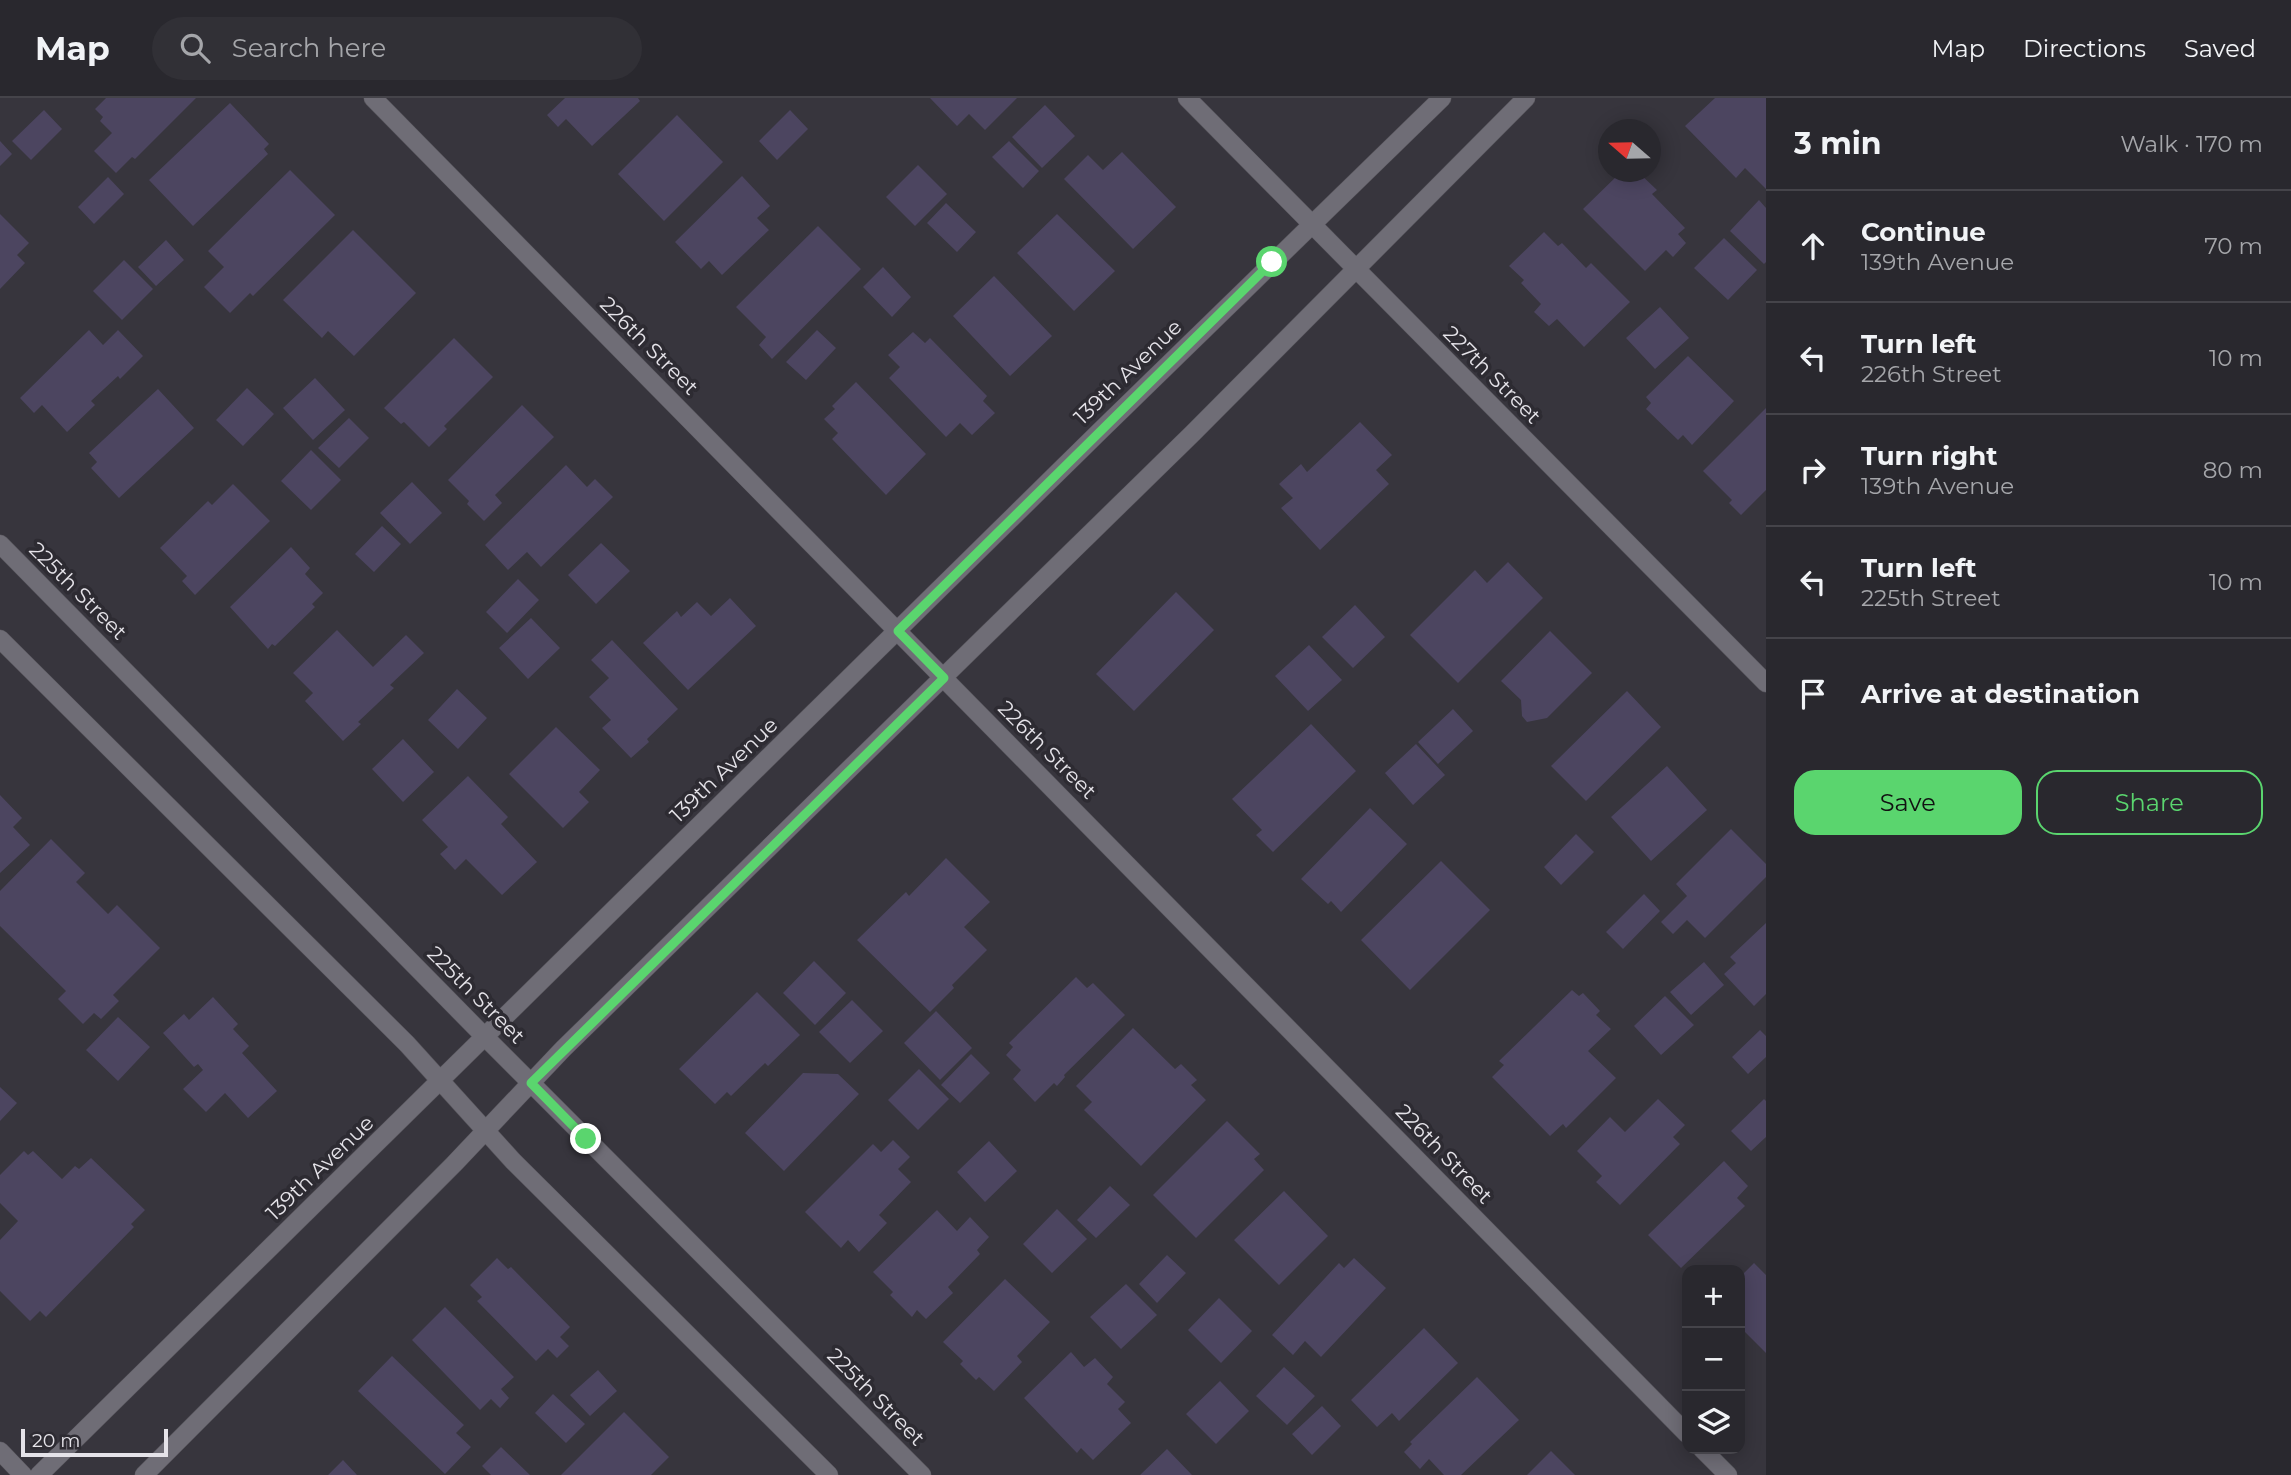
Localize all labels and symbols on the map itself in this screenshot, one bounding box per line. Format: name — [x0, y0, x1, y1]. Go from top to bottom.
north arrow — [1598, 119, 1661, 182]
route start — [1256, 246, 1287, 277]
street label: 226th Street — [595, 291, 704, 400]
street label: 139th Avenue — [1069, 314, 1187, 429]
street label: 227th Street — [1438, 321, 1546, 429]
street label: 225th Street — [24, 537, 132, 645]
street label: 226th Street — [993, 695, 1102, 804]
street label: 139th Avenue — [665, 712, 783, 827]
street label: 225th Street — [422, 941, 530, 1049]
street label: 226th Street — [1391, 1099, 1498, 1208]
street label: 139th Avenue — [261, 1110, 379, 1225]
route end — [570, 1123, 601, 1154]
street label: 225th Street — [822, 1343, 930, 1451]
scale bar — [21, 1426, 168, 1458]

